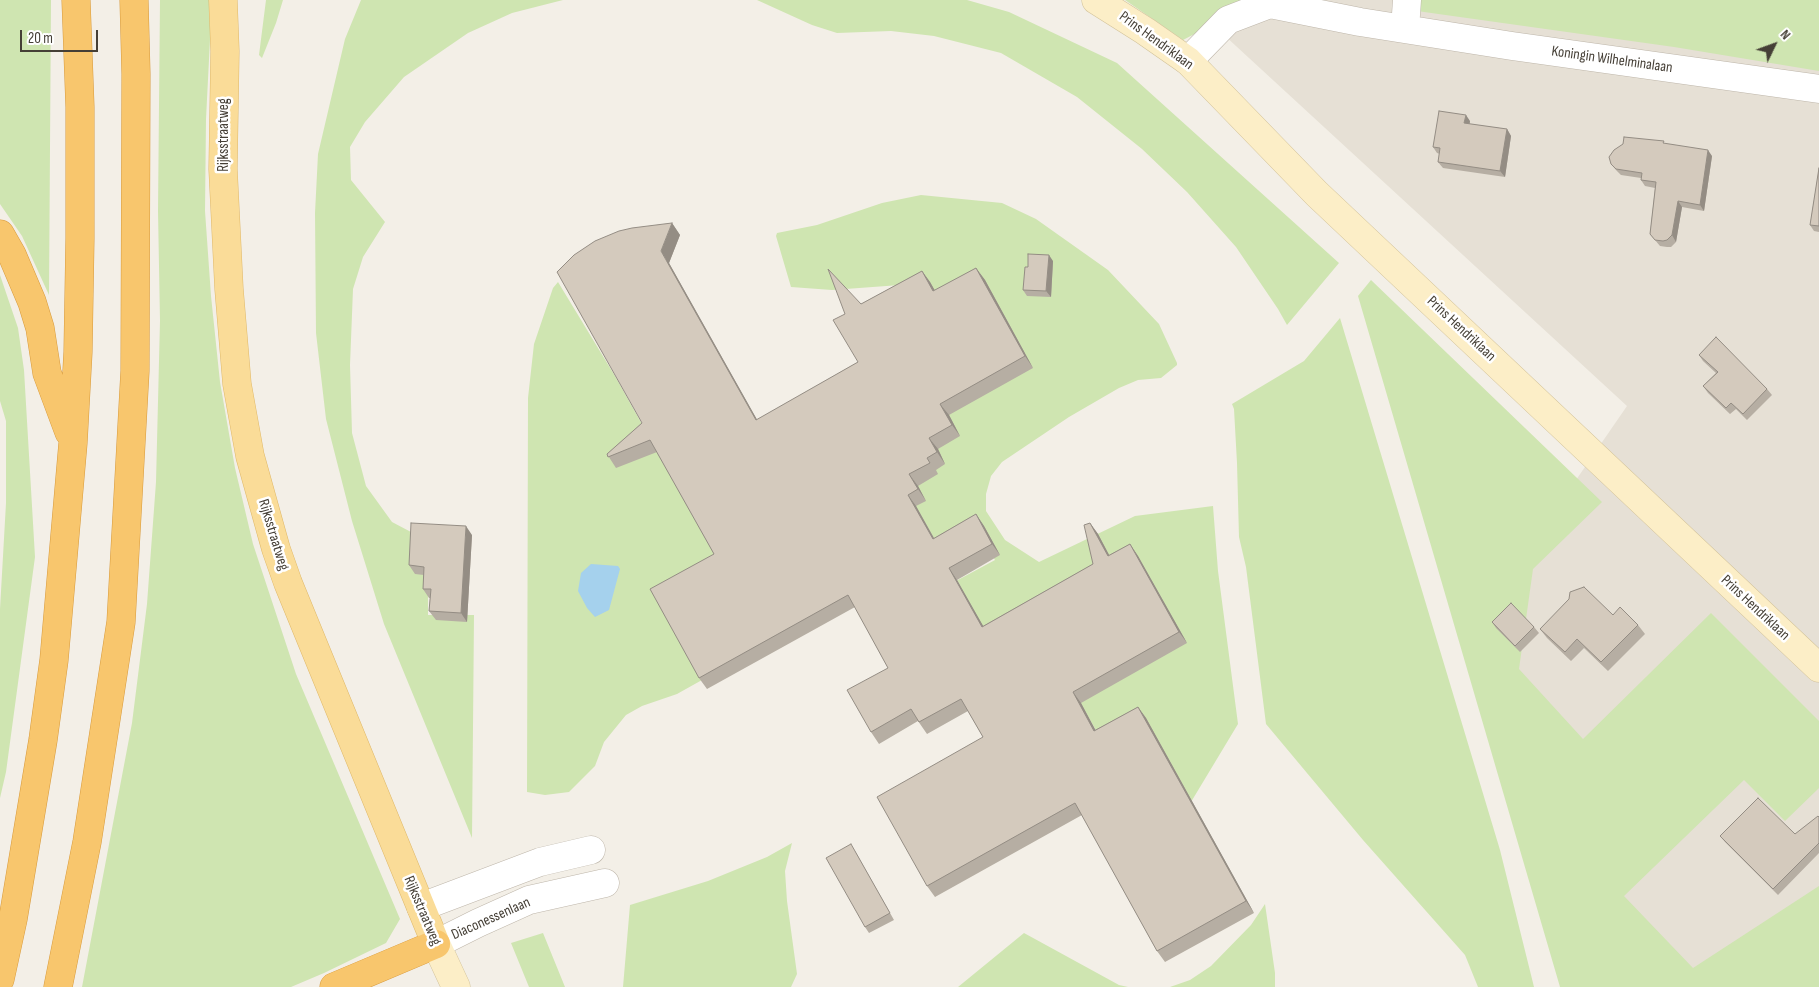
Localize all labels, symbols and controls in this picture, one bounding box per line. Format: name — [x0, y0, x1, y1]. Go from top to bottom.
street label: Prins Hendriklaan — [1115, 8, 1197, 74]
scale bar — [22, 20, 100, 52]
north arrow — [1749, 20, 1799, 70]
text: N — [1777, 26, 1794, 43]
text: 20 m — [28, 29, 53, 48]
street label: Koningin Wilhelminalaan — [1550, 43, 1674, 77]
street label: Rijksstraatweg — [215, 98, 233, 172]
street label: Prins Hendriklaan — [1423, 293, 1499, 365]
street label: Rijksstraatweg — [254, 497, 292, 573]
street label: Prins Hendriklaan — [1717, 572, 1793, 644]
street label: Rijksstraatweg — [399, 874, 445, 948]
street label: Diaconessenlaan — [449, 894, 533, 944]

